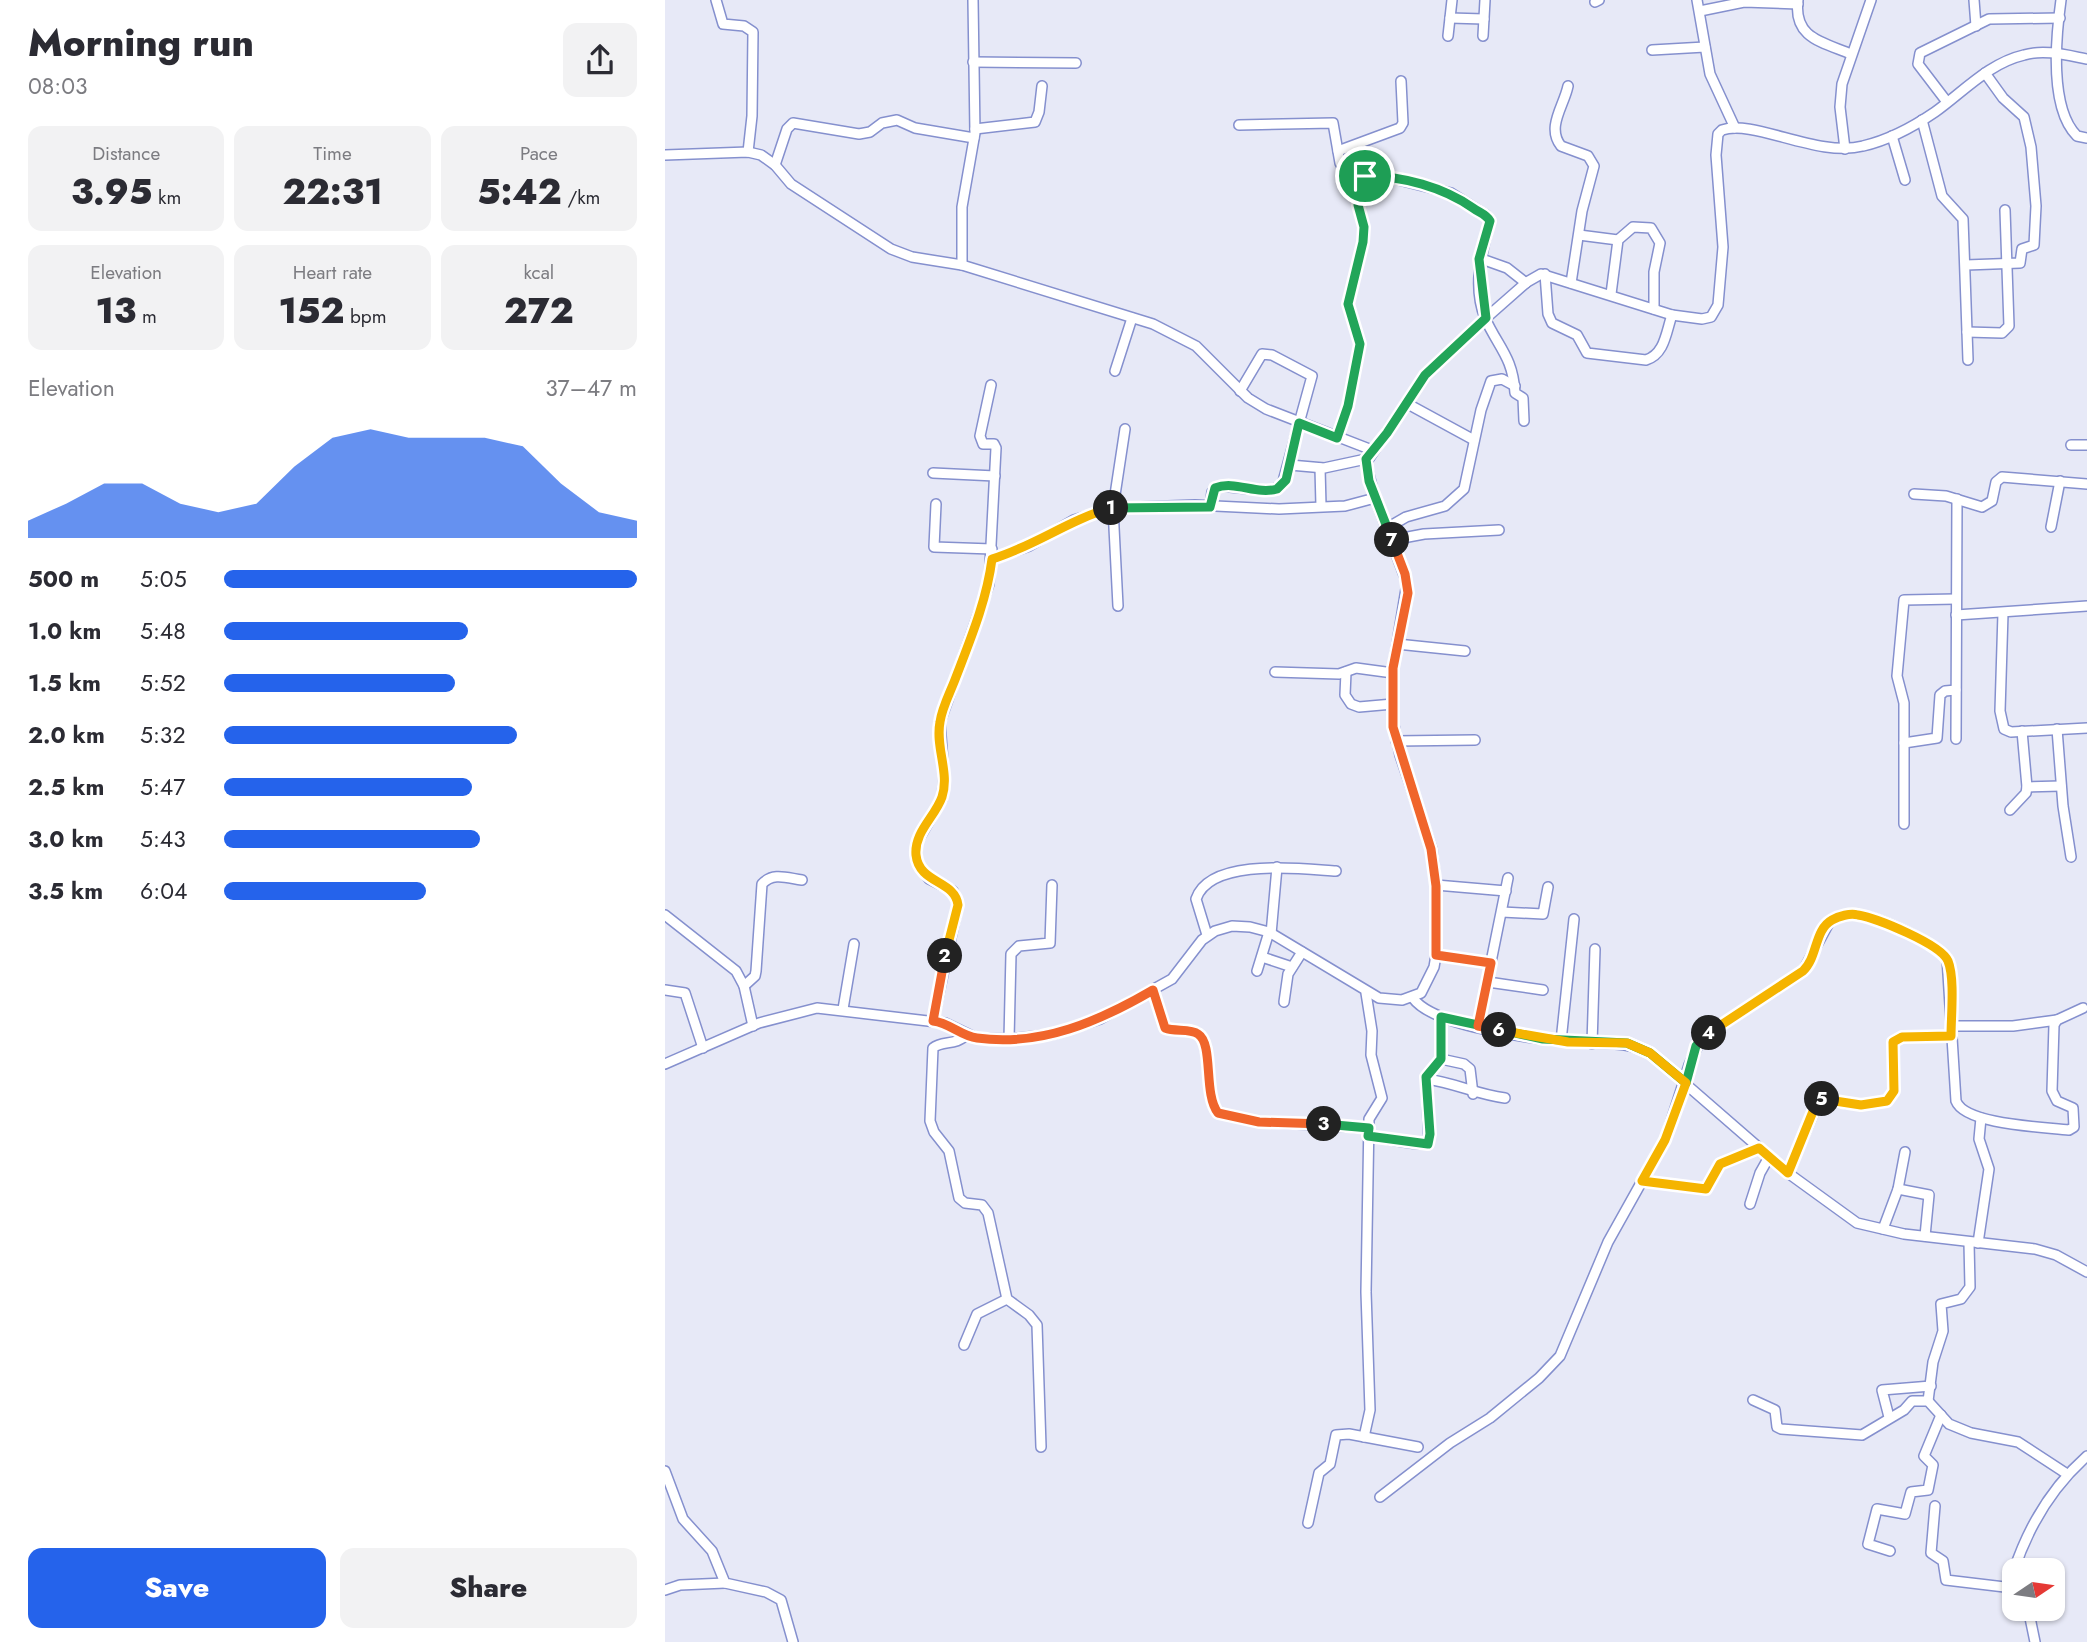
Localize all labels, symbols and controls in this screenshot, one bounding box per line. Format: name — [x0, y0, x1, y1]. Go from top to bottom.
text: Morning run — [28, 15, 254, 70]
button: share — [563, 23, 637, 97]
text: 08:03 — [28, 69, 88, 103]
text: Distance — [92, 140, 160, 167]
text: Time — [313, 140, 352, 167]
text: Pace — [520, 140, 558, 167]
pin — [1335, 146, 1395, 206]
icon: arrive — [1346, 157, 1384, 195]
text: 3.95 — [71, 167, 152, 217]
text: 22:31 — [282, 167, 383, 217]
text: 5:42 — [477, 167, 562, 217]
text: km — [152, 184, 181, 211]
text: /km — [562, 184, 600, 211]
text: Elevation — [90, 259, 162, 286]
text: Heart rate — [293, 259, 372, 286]
text: kcal — [523, 259, 554, 286]
text: 13 — [95, 286, 136, 336]
text: 152 — [279, 286, 344, 336]
text: 272 — [504, 286, 574, 336]
text: m — [136, 303, 157, 330]
text: bpm — [344, 303, 386, 330]
text: Elevation — [28, 371, 115, 405]
text: 37–47 m — [545, 371, 637, 405]
pin: 1 — [1093, 490, 1129, 526]
text: 1 — [1106, 494, 1115, 521]
pin: 7 — [1375, 522, 1409, 558]
text: 7 — [1386, 526, 1397, 553]
text: 500 m — [28, 562, 99, 596]
text: 5:05 — [140, 562, 187, 596]
text: 1.0 km — [28, 614, 101, 648]
text: 5:48 — [140, 614, 186, 648]
text: 1.5 km — [28, 666, 101, 700]
text: 5:52 — [140, 666, 186, 700]
text: 2.0 km — [28, 718, 105, 752]
text: 5:32 — [140, 718, 186, 752]
text: 2.5 km — [28, 770, 104, 804]
text: 5:47 — [140, 770, 185, 804]
text: 3.0 km — [28, 822, 104, 856]
text: 5:43 — [140, 822, 186, 856]
text: 3.5 km — [28, 874, 103, 908]
text: 6:04 — [140, 874, 187, 908]
pin: 2 — [927, 939, 963, 974]
text: 2 — [938, 942, 951, 969]
pin: 6 — [1481, 1012, 1517, 1048]
text: 6 — [1492, 1016, 1505, 1043]
pin: 4 — [1691, 1016, 1727, 1050]
text: 4 — [1702, 1019, 1715, 1046]
pin: 5 — [1805, 1082, 1839, 1116]
text: 5 — [1815, 1085, 1828, 1112]
pin: 3 — [1307, 1106, 1341, 1142]
text: 3 — [1318, 1110, 1329, 1137]
button: Save — [28, 1548, 326, 1628]
button: Share — [340, 1548, 637, 1628]
north arrow — [2002, 1558, 2065, 1620]
map controls — [2002, 1558, 2065, 1621]

